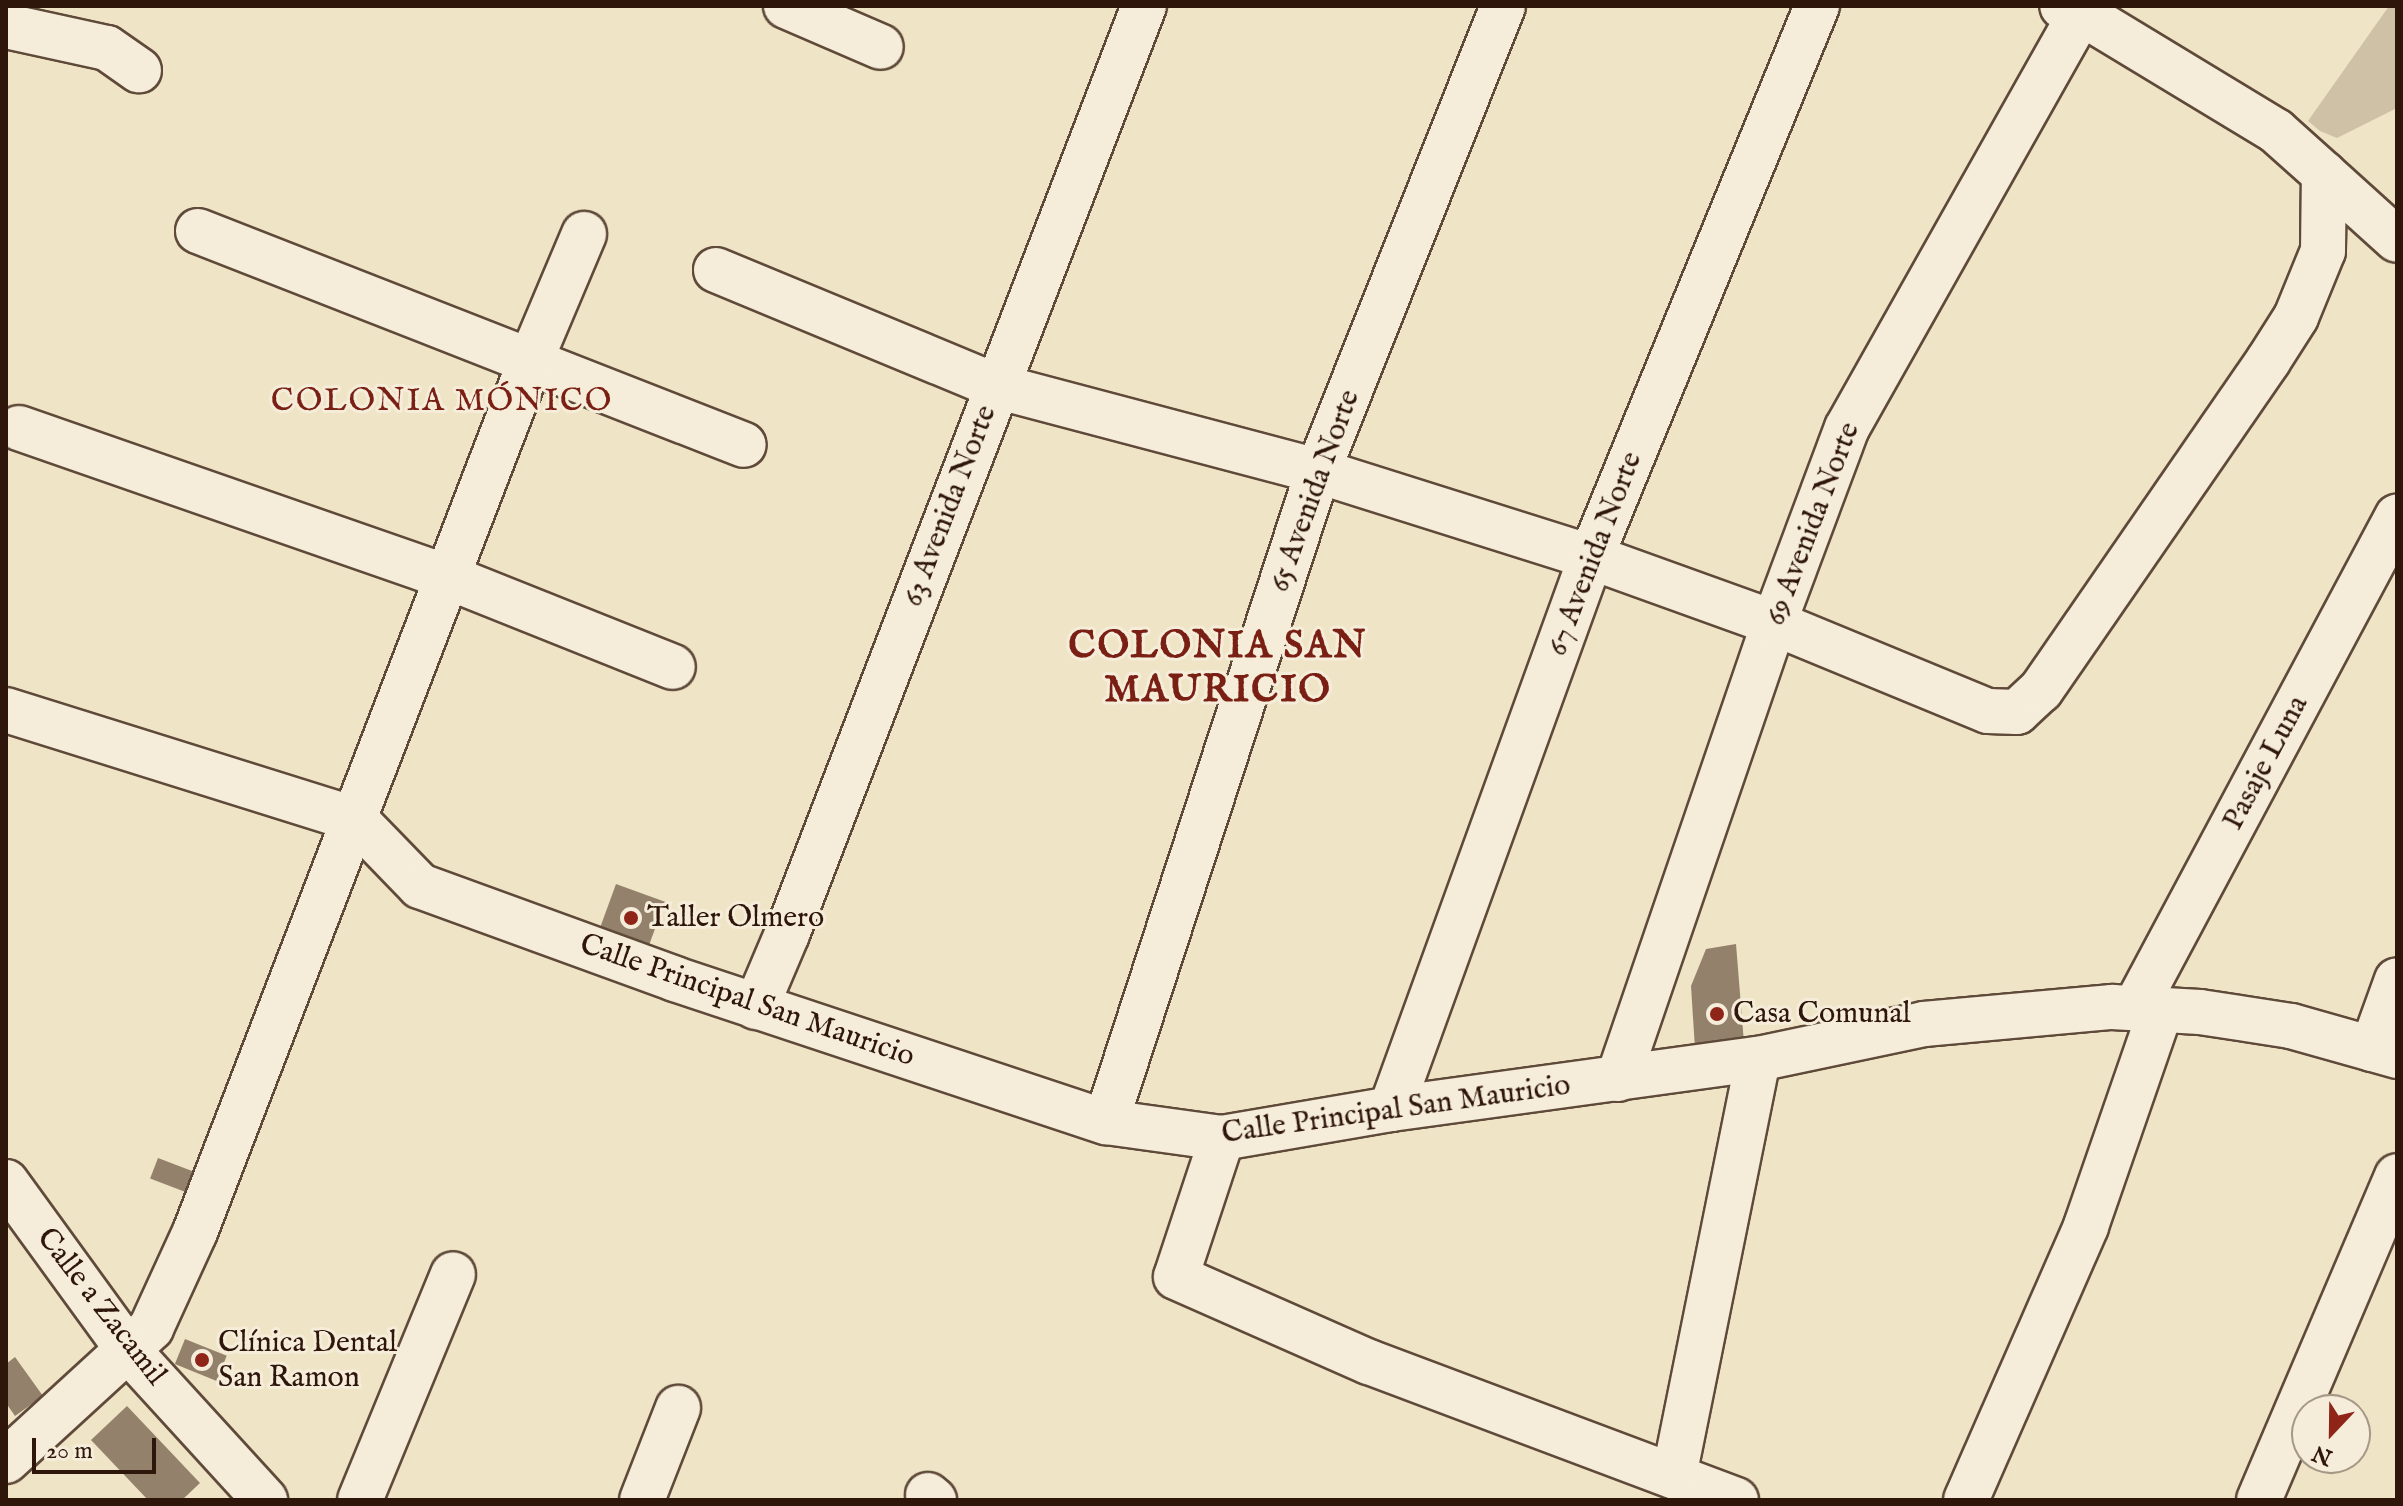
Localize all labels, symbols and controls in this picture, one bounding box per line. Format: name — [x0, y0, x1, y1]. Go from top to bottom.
district label: COLONIA MÓNICO — [271, 383, 613, 421]
street label: 65 Avenida Norte — [1262, 385, 1368, 597]
street label: 63 Avenida Norte — [895, 400, 1005, 612]
street label: 69 Avenida Norte — [1758, 417, 1868, 631]
street label: 67 Avenida Norte — [1540, 447, 1650, 661]
district label: COLONIA SAN MAURICIO — [1068, 625, 1368, 714]
street label: Pasaje Luna — [2216, 690, 2316, 836]
place label: Taller Olmero — [647, 900, 824, 936]
marker: Taller Olmero — [622, 909, 640, 927]
street label: Calle Principal San Mauricio — [575, 927, 919, 1075]
place label: Casa Comunal — [1733, 996, 1911, 1032]
marker: Casa Comunal — [1708, 1005, 1726, 1023]
street label: Calle Principal San Mauricio — [1219, 1068, 1573, 1152]
street label: Calle a Zacamil — [28, 1221, 174, 1393]
place label: Clínica Dental San Ramon — [218, 1325, 397, 1396]
marker: Clínica Dental San Ramon — [193, 1351, 211, 1369]
north arrow — [2291, 1394, 2371, 1474]
scale bar — [36, 1422, 160, 1472]
text: 20 m — [46, 1436, 93, 1467]
text: N — [2309, 1438, 2337, 1471]

